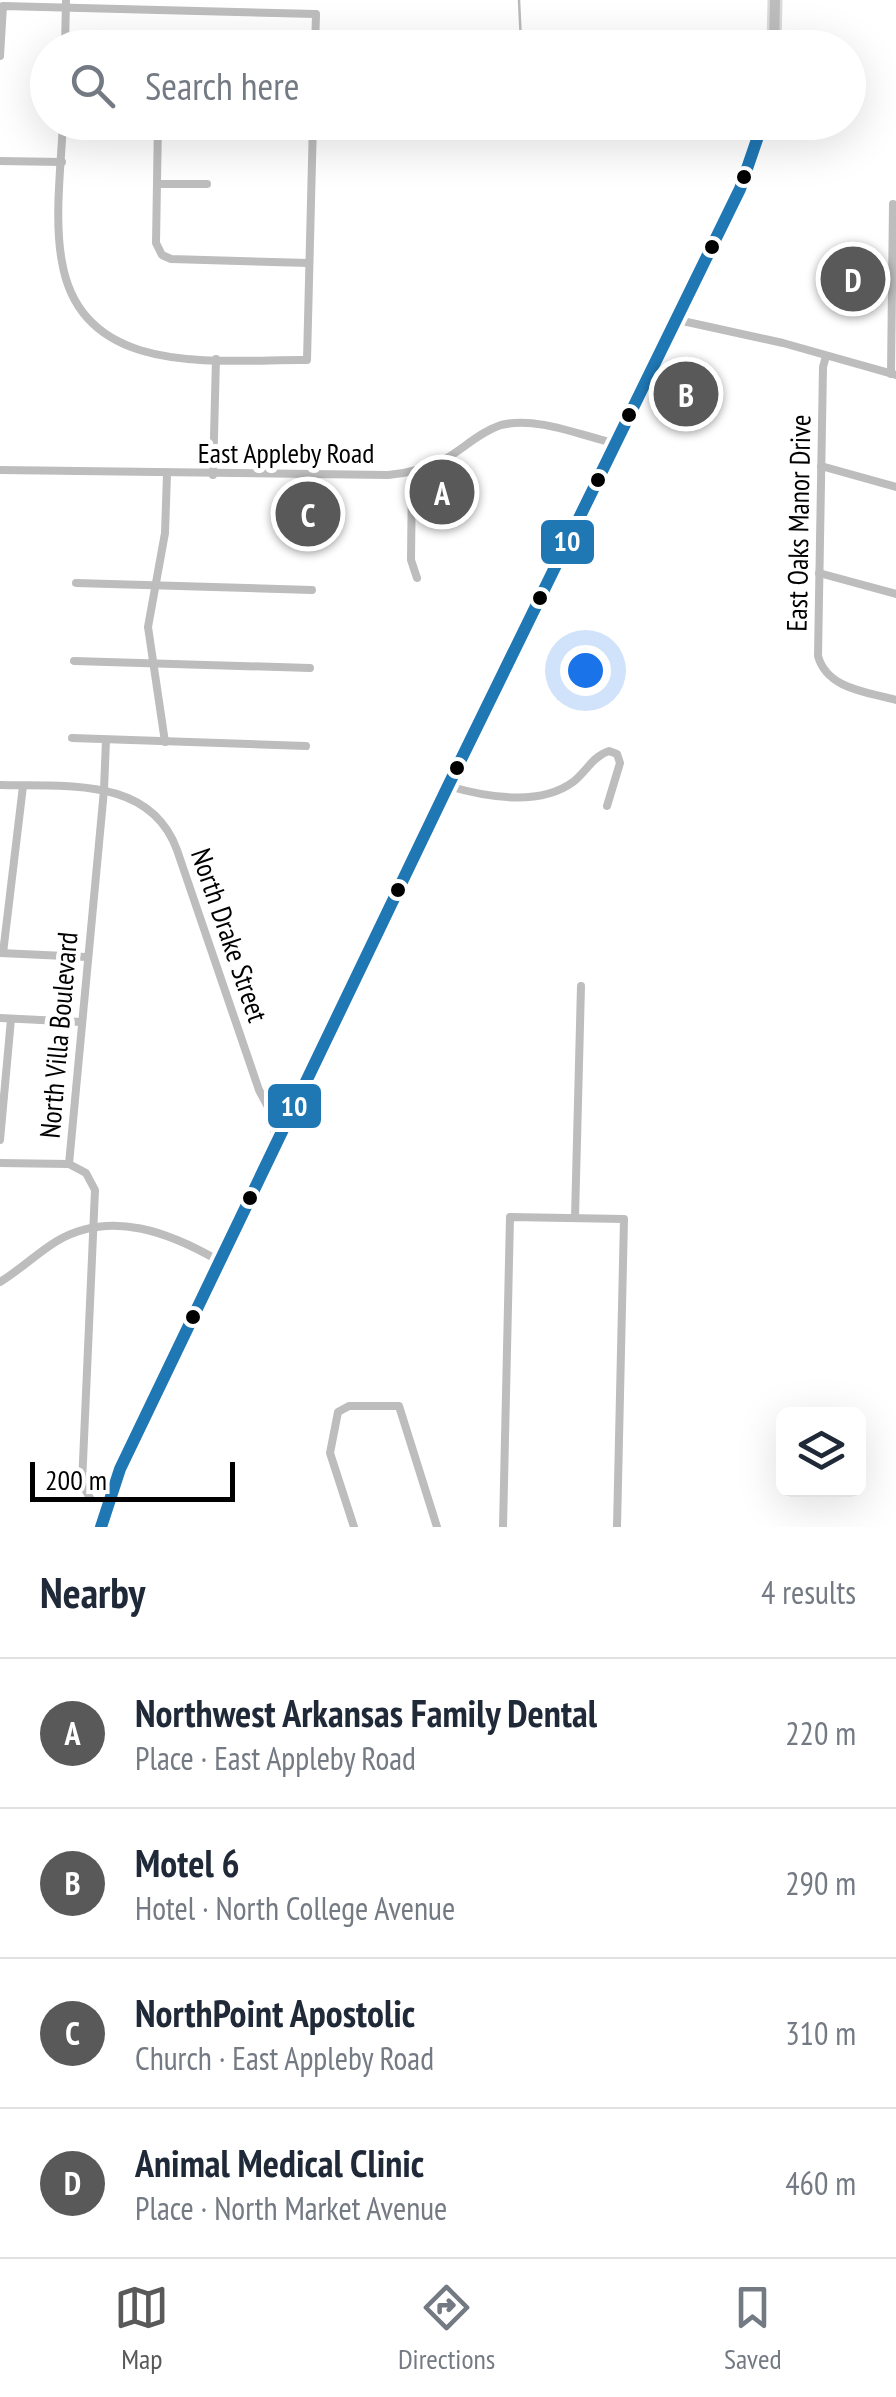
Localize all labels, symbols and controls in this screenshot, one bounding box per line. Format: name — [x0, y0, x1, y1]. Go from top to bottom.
search box — [30, 30, 866, 140]
icon: search — [65, 58, 120, 113]
text: Search here — [145, 61, 299, 110]
unlabelled marker — [734, 167, 754, 187]
unlabelled marker — [702, 237, 722, 257]
pin: D — [820, 242, 886, 316]
pin: B — [654, 356, 718, 432]
unlabelled marker — [619, 405, 639, 425]
street label: East Oaks Manor Drive — [778, 414, 818, 632]
street label: East Appleby Road — [198, 434, 374, 471]
pin: A — [410, 454, 474, 530]
unlabelled marker — [588, 470, 608, 490]
pin: C — [276, 476, 340, 552]
line badge: 10 — [539, 518, 596, 566]
text: 10 — [554, 522, 580, 559]
unlabelled marker — [530, 588, 550, 608]
your location — [560, 645, 611, 696]
unlabelled marker — [447, 758, 467, 778]
street label: North Drake Street — [183, 843, 277, 1027]
unlabelled marker — [388, 880, 408, 900]
street label: North Villa Boulevard — [31, 930, 85, 1140]
line badge: 10 — [266, 1082, 323, 1130]
text: 10 — [281, 1087, 307, 1124]
unlabelled marker — [240, 1188, 260, 1208]
unlabelled marker — [183, 1307, 203, 1327]
map controls — [776, 1407, 866, 1497]
button: layers — [776, 1407, 866, 1497]
scale bar — [30, 1457, 235, 1502]
text: 200 m — [45, 1461, 107, 1498]
text: Nearby — [40, 1565, 145, 1620]
text: 4 results — [761, 1571, 856, 1613]
text: Northwest Arkansas Family Dental — [135, 1688, 597, 1737]
text: A — [64, 1712, 81, 1754]
text: 220 m — [785, 1712, 856, 1754]
text: Place · East Appleby Road — [135, 1737, 416, 1779]
text: Motel 6 — [135, 1838, 240, 1887]
text: B — [65, 1862, 80, 1904]
text: 290 m — [785, 1862, 856, 1904]
text: Hotel · North College Avenue — [135, 1887, 455, 1929]
text: NorthPoint Apostolic — [135, 1988, 415, 2037]
text: C — [65, 2012, 80, 2054]
text: 310 m — [785, 2012, 856, 2054]
text: Church · East Appleby Road — [135, 2037, 434, 2079]
text: Animal Medical Clinic — [135, 2138, 424, 2187]
text: D — [64, 2162, 81, 2204]
text: 460 m — [785, 2162, 856, 2204]
text: Place · North Market Avenue — [135, 2187, 447, 2229]
tab: Map — [114, 2280, 169, 2377]
tab: Directions — [398, 2280, 495, 2377]
tab: Saved — [724, 2280, 782, 2377]

